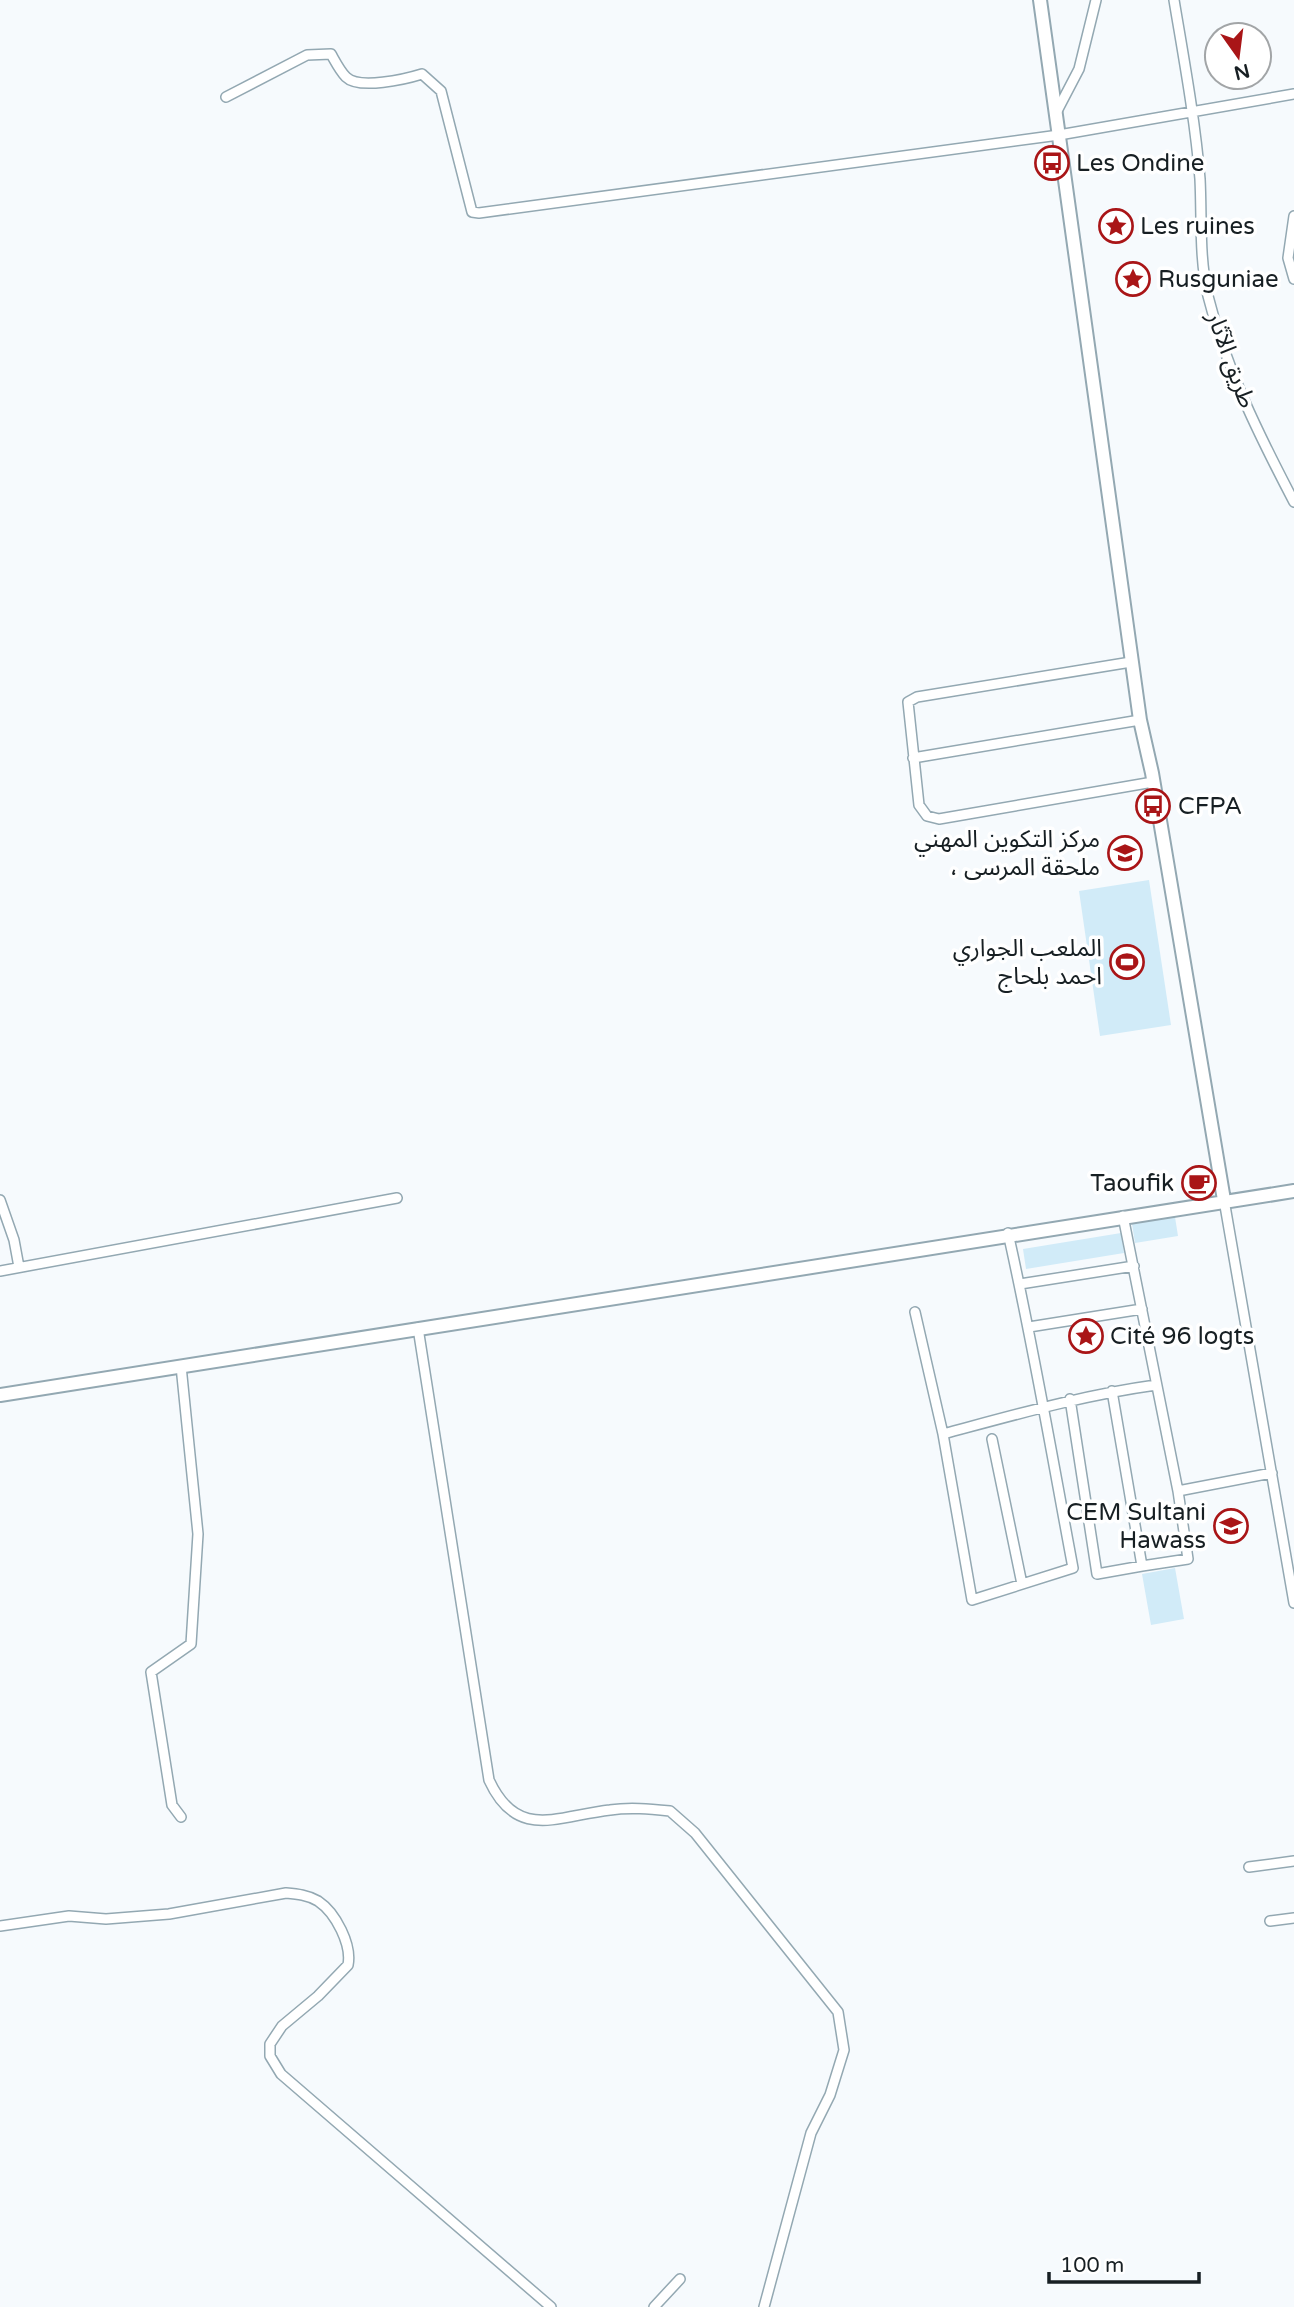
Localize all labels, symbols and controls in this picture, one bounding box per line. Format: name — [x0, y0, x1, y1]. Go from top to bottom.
north arrow — [1203, 21, 1273, 91]
text: N — [1232, 59, 1252, 84]
bus stop icon: Les Ondine — [1033, 144, 1071, 182]
place label: Les Ondine — [1076, 149, 1204, 178]
place icon: Les ruines — [1097, 207, 1135, 245]
place label: Les ruines — [1140, 212, 1255, 241]
place icon: Rusguniae — [1114, 260, 1152, 298]
place label: Rusguniae — [1158, 265, 1279, 294]
street label: طريق الآثار — [1200, 307, 1262, 412]
bus stop icon: CFPA — [1134, 787, 1172, 825]
place label: CFPA — [1178, 792, 1242, 821]
place label: مركز التكوين المهني ، ملحقة المرسى — [914, 825, 1100, 882]
school or university icon: مركز التكوين المهني ، ملحقة المرسى — [1106, 834, 1144, 872]
place label: الملعب الجواري احمد بلحاج — [953, 934, 1102, 993]
sports icon: الملعب الجواري احمد بلحاج — [1108, 943, 1146, 981]
cafe icon: Taoufik — [1180, 1164, 1218, 1202]
place label: Taoufik — [1090, 1169, 1174, 1198]
place icon: Cité 96 logts — [1067, 1317, 1105, 1355]
place label: Cité 96 logts — [1110, 1322, 1254, 1351]
place label: CEM Sultani Hawass — [1066, 1498, 1206, 1555]
school or university icon: CEM Sultani Hawass — [1212, 1507, 1250, 1545]
scale bar — [1049, 2240, 1200, 2284]
text: 100 m — [1060, 2253, 1124, 2278]

